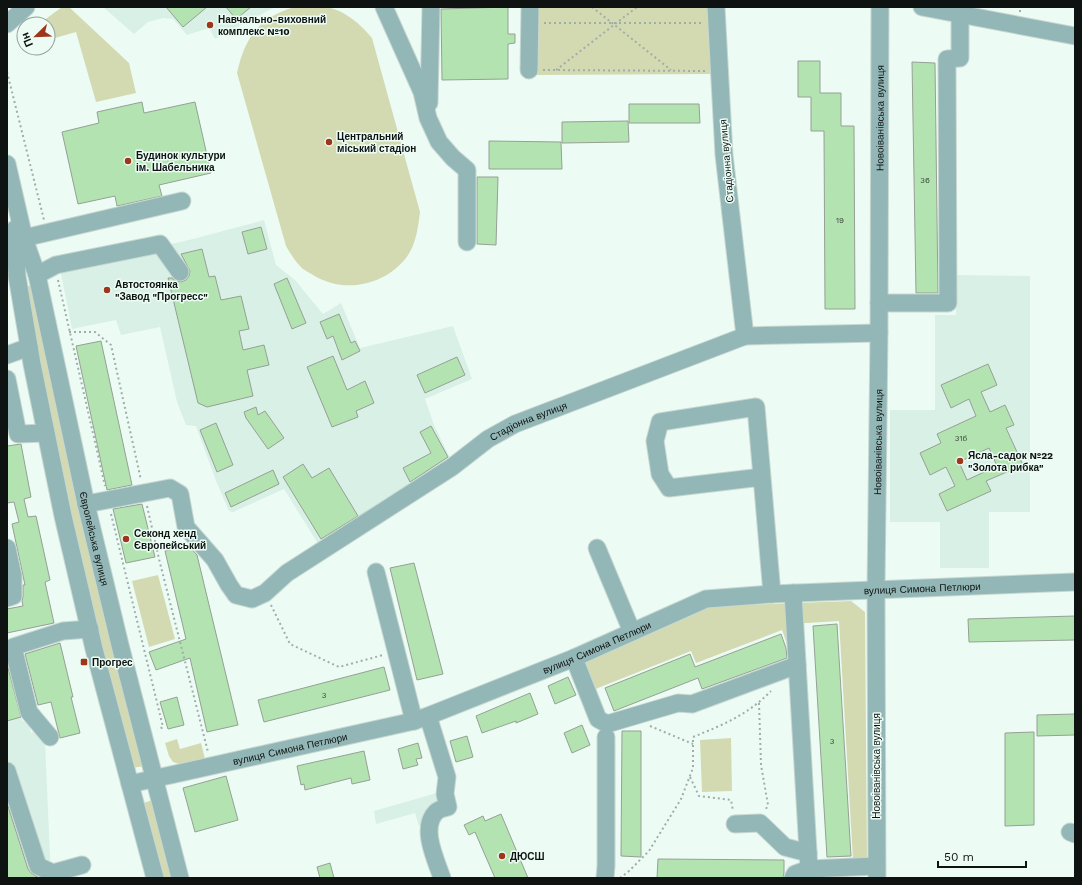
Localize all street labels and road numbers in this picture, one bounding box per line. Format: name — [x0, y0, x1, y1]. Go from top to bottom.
street label: Новоіванівська вулиця — [874, 65, 886, 171]
street label: Стадіонна вулиця — [717, 119, 736, 203]
street label: Новоіванівська вулиця — [872, 389, 884, 495]
street label: Стадіонна вулиця — [488, 400, 569, 443]
street label: Європейська вулиця — [78, 491, 111, 587]
street label: вулиця Симона Петлюри — [864, 581, 981, 596]
street label: вулиця Симона Петлюри — [541, 619, 653, 676]
street label: Новоіванівська вулиця — [871, 713, 882, 819]
street label: вулиця Симона Петлюри — [232, 731, 349, 767]

